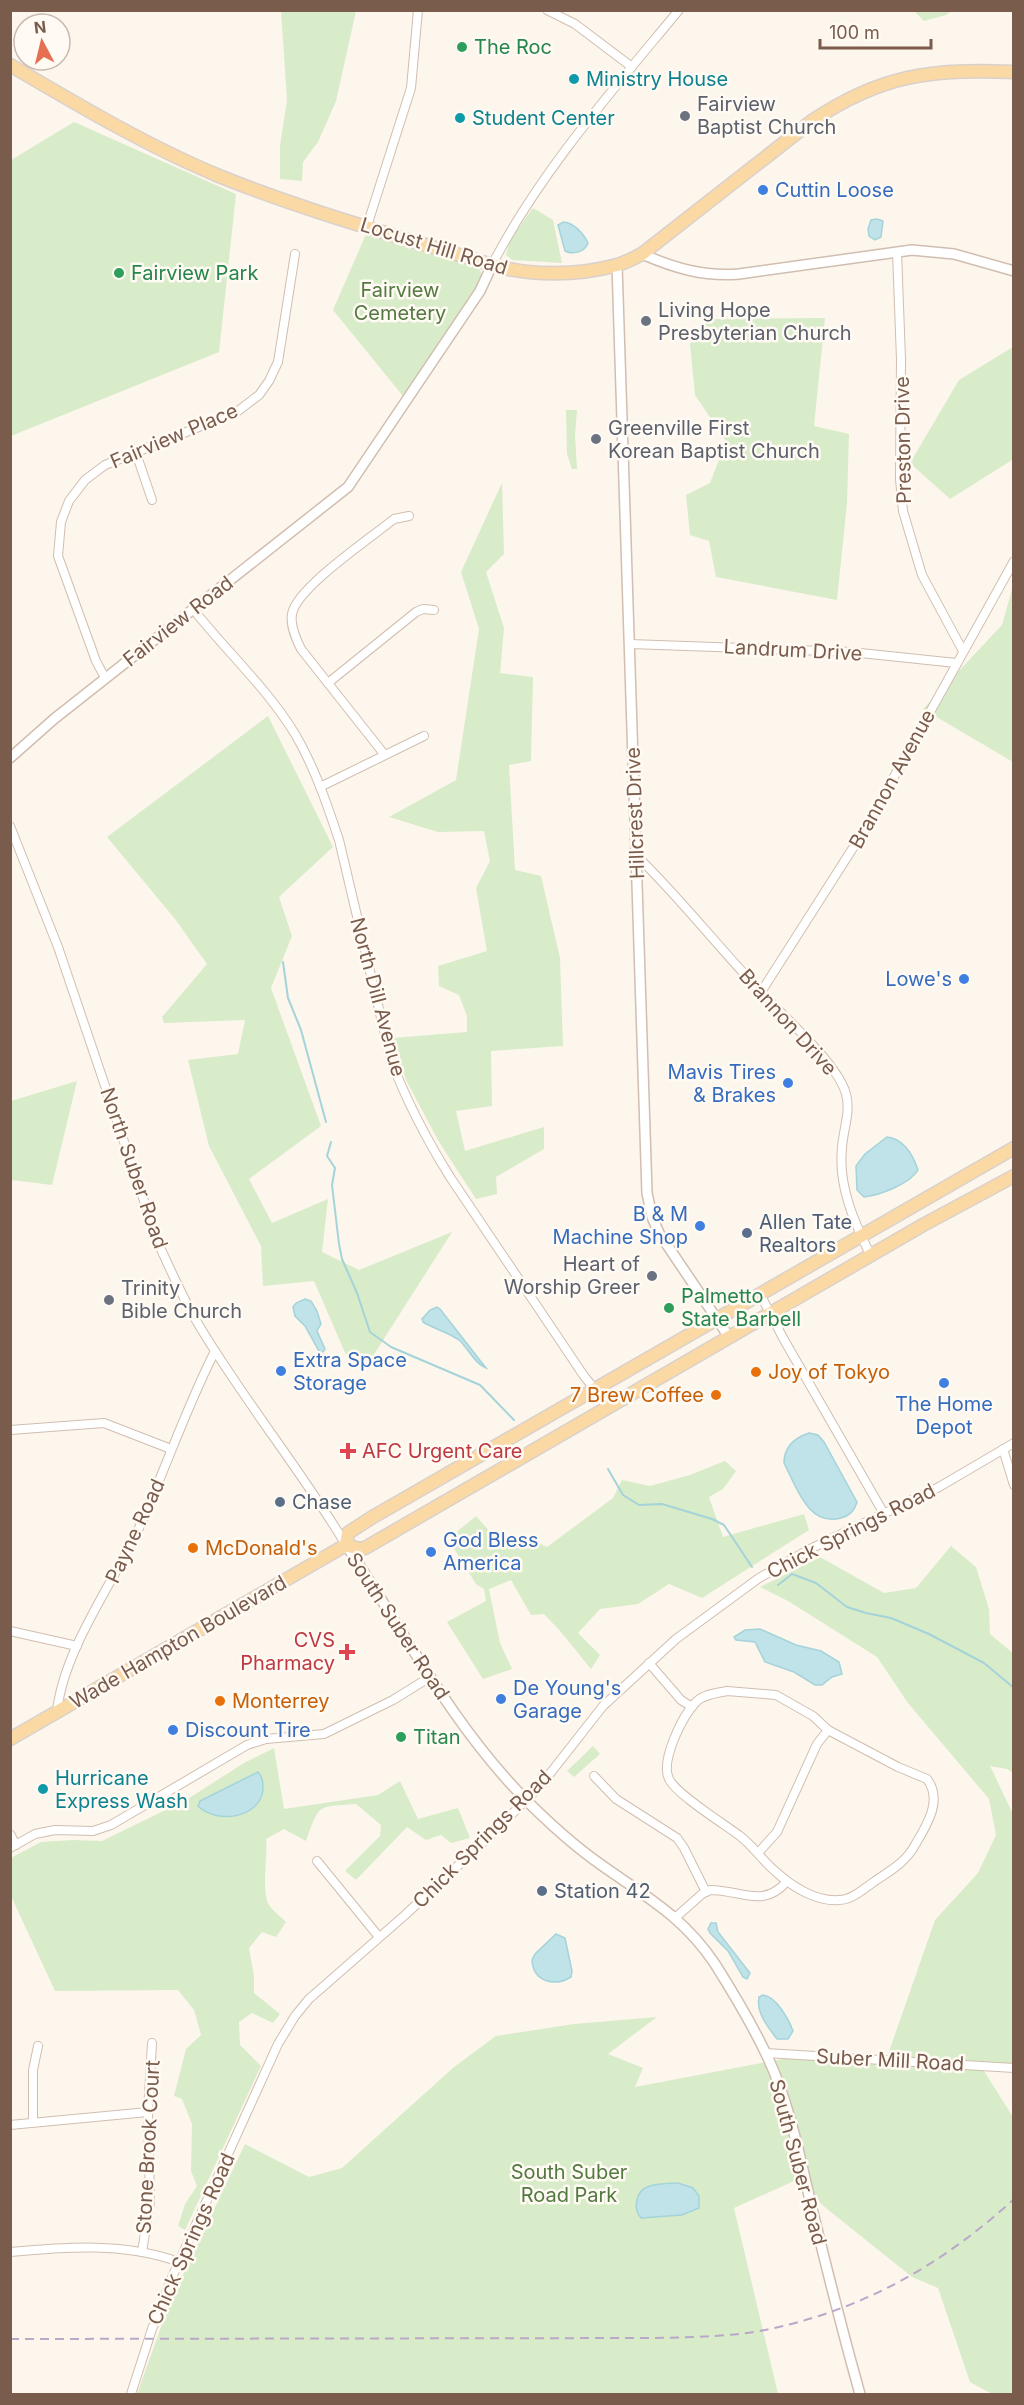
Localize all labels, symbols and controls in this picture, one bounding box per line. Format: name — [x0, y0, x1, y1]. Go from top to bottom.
north arrow — [12, 12, 72, 72]
scale bar — [820, 12, 931, 50]
text: N — [33, 16, 47, 38]
text: 100 m — [829, 22, 880, 43]
place label: The Roc — [474, 35, 552, 59]
marker: The Roc — [455, 40, 469, 54]
place label: Ministry House — [586, 67, 728, 91]
marker: Ministry House — [567, 72, 581, 86]
place label: Fairview Baptist Church — [697, 92, 836, 139]
place label: Student Center — [472, 106, 615, 130]
marker: Fairview Baptist Church — [678, 109, 692, 123]
marker: Student Center — [453, 111, 467, 125]
place label: Cuttin Loose — [775, 178, 894, 202]
marker: Cuttin Loose — [756, 183, 770, 197]
street label: Locust Hill Road — [358, 212, 510, 280]
place label: Fairview Park — [131, 261, 258, 285]
marker: Fairview Park — [112, 266, 126, 280]
park label: Fairview Cemetery — [354, 278, 446, 325]
place label: Living Hope Presbyterian Church — [658, 298, 852, 345]
marker: Living Hope Presbyterian Church — [639, 314, 653, 328]
street label: Preston Drive — [890, 376, 916, 504]
street label: Fairview Place — [106, 398, 242, 474]
place label: Greenville First Korean Baptist Church — [608, 416, 820, 463]
marker: Greenville First Korean Baptist Church — [589, 432, 603, 446]
street label: Fairview Road — [118, 571, 238, 671]
street label: Landrum Drive — [723, 634, 863, 666]
street label: Brannon Avenue — [844, 705, 940, 853]
street label: Hillcrest Drive — [621, 747, 649, 879]
street label: North Dill Avenue — [345, 915, 411, 1079]
street label: Brannon Drive — [734, 964, 842, 1080]
place label: Lowe's — [885, 967, 952, 991]
marker: Lowe's — [957, 972, 971, 986]
place label: Mavis Tires & Brakes — [668, 1060, 776, 1107]
marker: Mavis Tires & Brakes — [781, 1076, 795, 1090]
street label: North Suber Road — [95, 1084, 173, 1252]
place label: B & M Machine Shop — [553, 1202, 688, 1249]
place label: Allen Tate Realtors — [759, 1210, 852, 1257]
marker: B & M Machine Shop — [693, 1219, 707, 1233]
marker: Allen Tate Realtors — [740, 1226, 754, 1240]
place label: Heart of Worship Greer — [504, 1252, 641, 1299]
marker: Heart of Worship Greer — [645, 1269, 659, 1283]
place label: Trinity Bible Church — [121, 1276, 242, 1323]
place label: Palmetto State Barbell — [681, 1284, 801, 1331]
marker: Trinity Bible Church — [102, 1293, 116, 1307]
marker: Palmetto State Barbell — [662, 1301, 676, 1315]
place label: Extra Space Storage — [293, 1348, 407, 1395]
place label: Joy of Tokyo — [768, 1360, 890, 1384]
marker: Extra Space Storage — [274, 1364, 288, 1378]
marker: Joy of Tokyo — [749, 1365, 763, 1379]
marker: The Home Depot — [937, 1376, 951, 1390]
place label: 7 Brew Coffee — [570, 1383, 704, 1407]
marker: 7 Brew Coffee — [709, 1388, 723, 1402]
place label: The Home Depot — [895, 1392, 993, 1439]
place label: AFC Urgent Care — [362, 1439, 523, 1463]
marker: AFC Urgent Care — [339, 1442, 357, 1460]
street label: Payne Road — [100, 1475, 170, 1587]
street label: Chick Springs Road — [763, 1478, 939, 1584]
place label: Chase — [292, 1490, 352, 1514]
marker: Chase — [273, 1495, 287, 1509]
place label: God Bless America — [443, 1528, 539, 1575]
place label: McDonald's — [205, 1536, 318, 1560]
marker: McDonald's — [186, 1541, 200, 1555]
marker: God Bless America — [424, 1545, 438, 1559]
street label: South Suber Road — [341, 1548, 455, 1704]
street label: Wade Hampton Boulevard — [66, 1570, 290, 1714]
place label: CVS Pharmacy — [240, 1628, 335, 1675]
marker: CVS Pharmacy — [340, 1645, 354, 1659]
place label: De Young's Garage — [513, 1676, 621, 1723]
place label: Monterrey — [232, 1689, 329, 1713]
marker: De Young's Garage — [494, 1692, 508, 1706]
marker: Monterrey — [213, 1694, 227, 1708]
place label: Discount Tire — [185, 1718, 311, 1742]
marker: Discount Tire — [166, 1723, 180, 1737]
place label: Titan — [413, 1725, 460, 1749]
marker: Titan — [394, 1730, 408, 1744]
street label: Chick Springs Road — [408, 1765, 556, 1913]
place label: Hurricane Express Wash — [55, 1766, 188, 1813]
marker: Hurricane Express Wash — [36, 1782, 50, 1796]
place label: Station 42 — [554, 1879, 651, 1903]
marker: Station 42 — [535, 1884, 549, 1898]
street label: Suber Mill Road — [815, 2044, 965, 2076]
street label: Stone Brook Court — [131, 2059, 165, 2234]
street label: South Suber Road — [764, 2076, 832, 2248]
street label: Chick Springs Road — [142, 2149, 240, 2329]
park label: South Suber Road Park — [511, 2160, 628, 2207]

